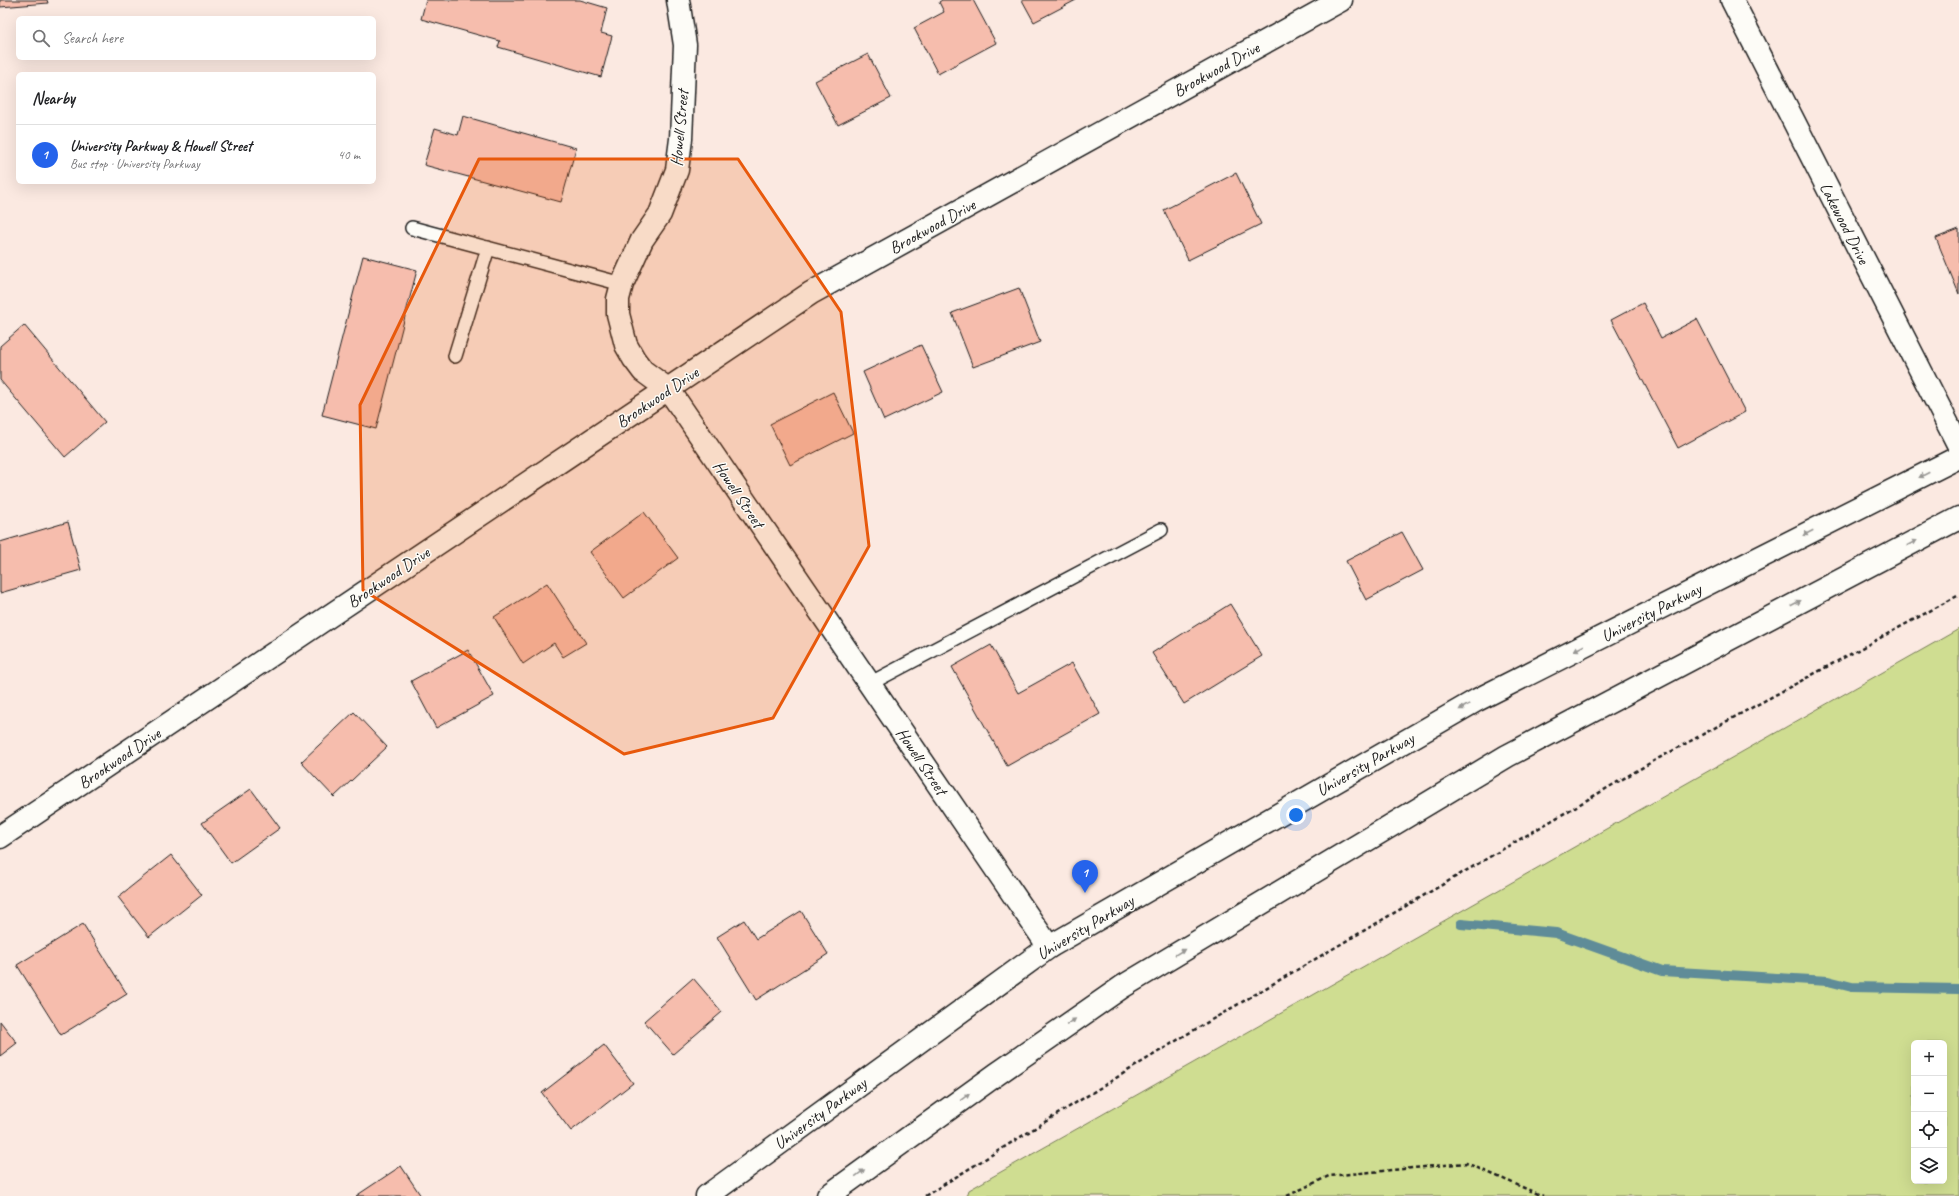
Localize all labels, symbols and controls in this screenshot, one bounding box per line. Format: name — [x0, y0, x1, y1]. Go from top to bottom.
search box — [16, 16, 376, 60]
icon: search — [30, 27, 52, 49]
text: Search here — [62, 29, 123, 48]
street label: Brookwood Drive — [1170, 37, 1264, 102]
street label: Howell Street — [666, 87, 694, 167]
text: Nearby — [32, 88, 75, 109]
text: University Parkway & Howell Street — [70, 137, 252, 156]
text: 1 — [42, 147, 48, 163]
text: 40 m — [338, 147, 360, 163]
text: Bus stop · University Parkway — [70, 156, 200, 172]
street label: Lakewood Drive — [1815, 179, 1875, 269]
street label: Brookwood Drive — [886, 194, 980, 259]
street label: Brookwood Drive — [612, 361, 704, 433]
street label: Howell Street — [708, 457, 770, 534]
one-way arrow — [1918, 471, 1930, 478]
one-way arrow — [1802, 530, 1814, 536]
one-way arrow — [1906, 539, 1917, 546]
street label: Brookwood Drive — [343, 541, 435, 613]
street label: University Parkway — [1598, 578, 1706, 647]
one-way arrow — [1791, 600, 1802, 606]
one-way arrow — [1574, 645, 1585, 651]
one-way arrow — [1458, 704, 1470, 711]
street label: Brookwood Drive — [74, 722, 166, 794]
street label: Howell Street — [891, 724, 953, 801]
street label: University Parkway — [1313, 727, 1419, 801]
your location — [1286, 805, 1306, 825]
pin: 1 — [1072, 860, 1098, 893]
street label: University Parkway — [1033, 890, 1138, 965]
one-way arrow — [1174, 948, 1186, 955]
one-way arrow — [1066, 1018, 1077, 1026]
map controls — [1911, 1040, 1947, 1184]
button: + — [1911, 1040, 1947, 1076]
street label: University Parkway — [770, 1072, 872, 1154]
button: − — [1911, 1076, 1947, 1112]
one-way arrow — [960, 1093, 970, 1101]
button: locate — [1911, 1112, 1947, 1148]
button: layers — [1911, 1148, 1947, 1184]
one-way arrow — [854, 1169, 865, 1177]

